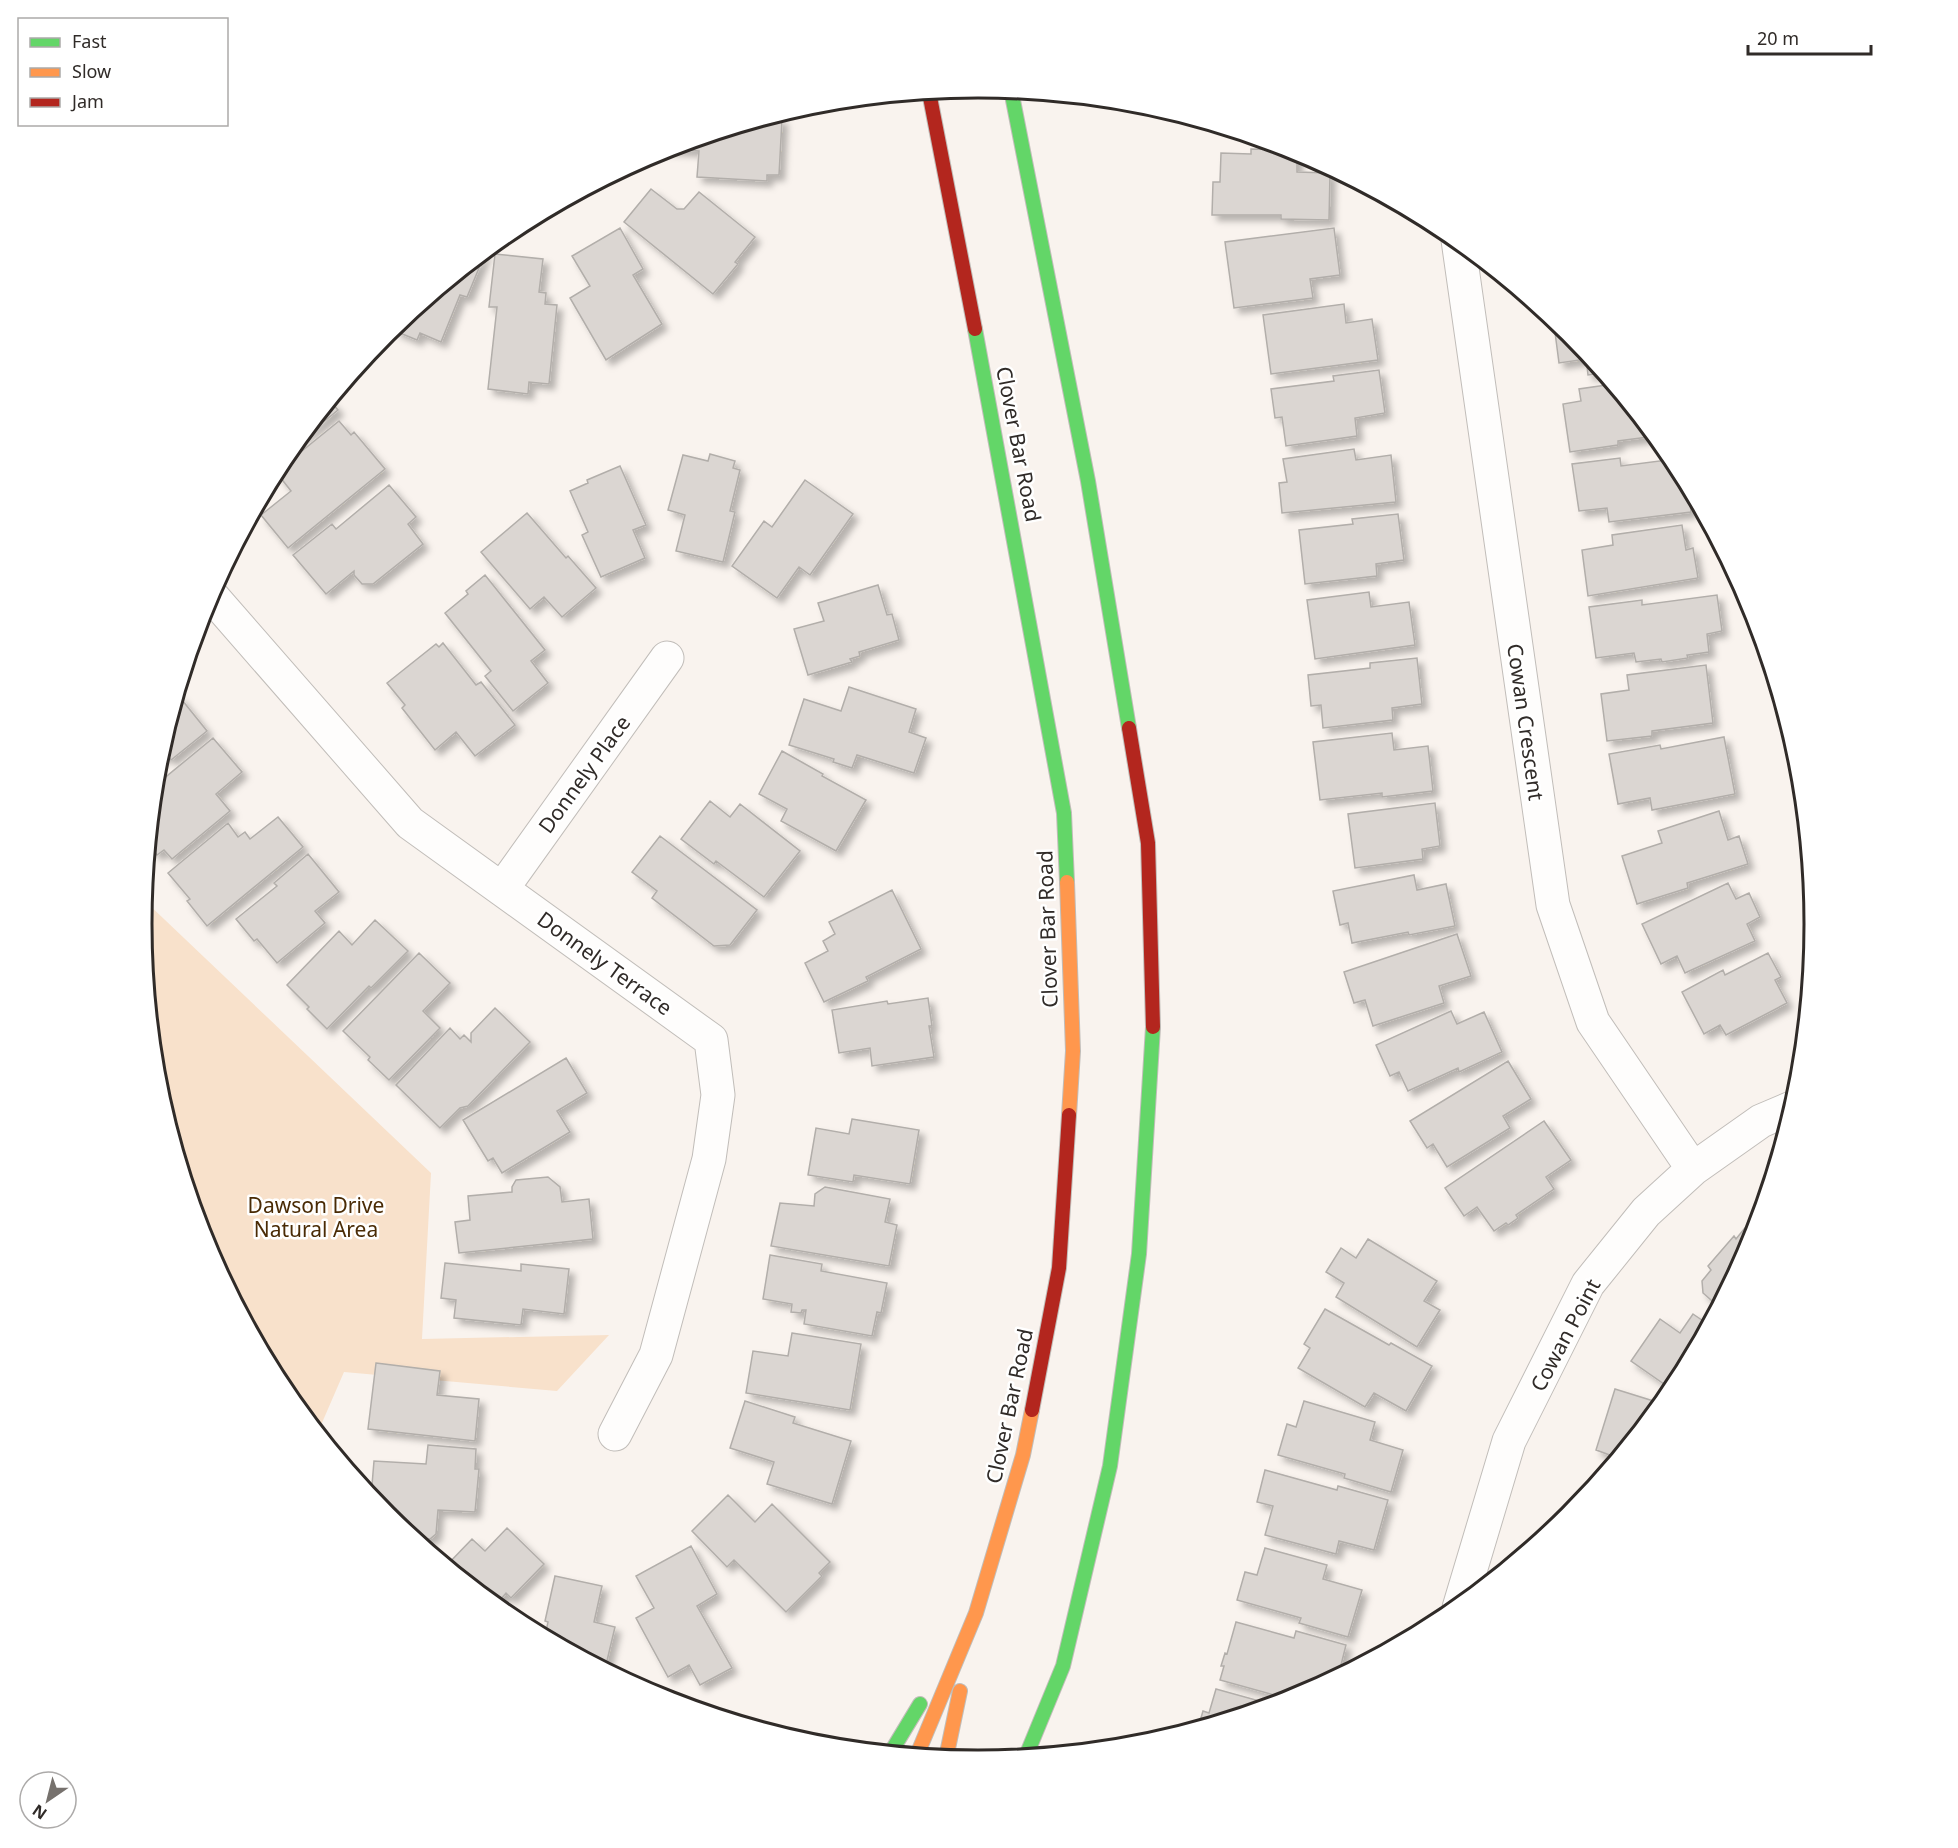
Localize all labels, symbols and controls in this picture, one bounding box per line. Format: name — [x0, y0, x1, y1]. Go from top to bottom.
legend — [18, 18, 228, 126]
scale bar — [1748, 18, 1871, 56]
text: 20 m — [1757, 26, 1799, 50]
text: Fast — [72, 29, 107, 53]
text: Slow — [72, 59, 111, 83]
text: Jam — [70, 89, 104, 113]
street label: Clover Bar Road — [990, 364, 1048, 524]
street label: Cowan Crescent — [1501, 642, 1551, 803]
street label: Donnely Place — [532, 709, 636, 839]
street label: Clover Bar Road — [1030, 850, 1064, 1008]
street label: Donnely Terrace — [532, 905, 678, 1021]
park label: Dawson Drive Natural Area — [248, 1191, 384, 1243]
street label: Cowan Point — [1524, 1273, 1607, 1396]
street label: Clover Bar Road — [979, 1326, 1039, 1486]
north arrow — [18, 1770, 78, 1830]
text: N — [28, 1800, 51, 1825]

